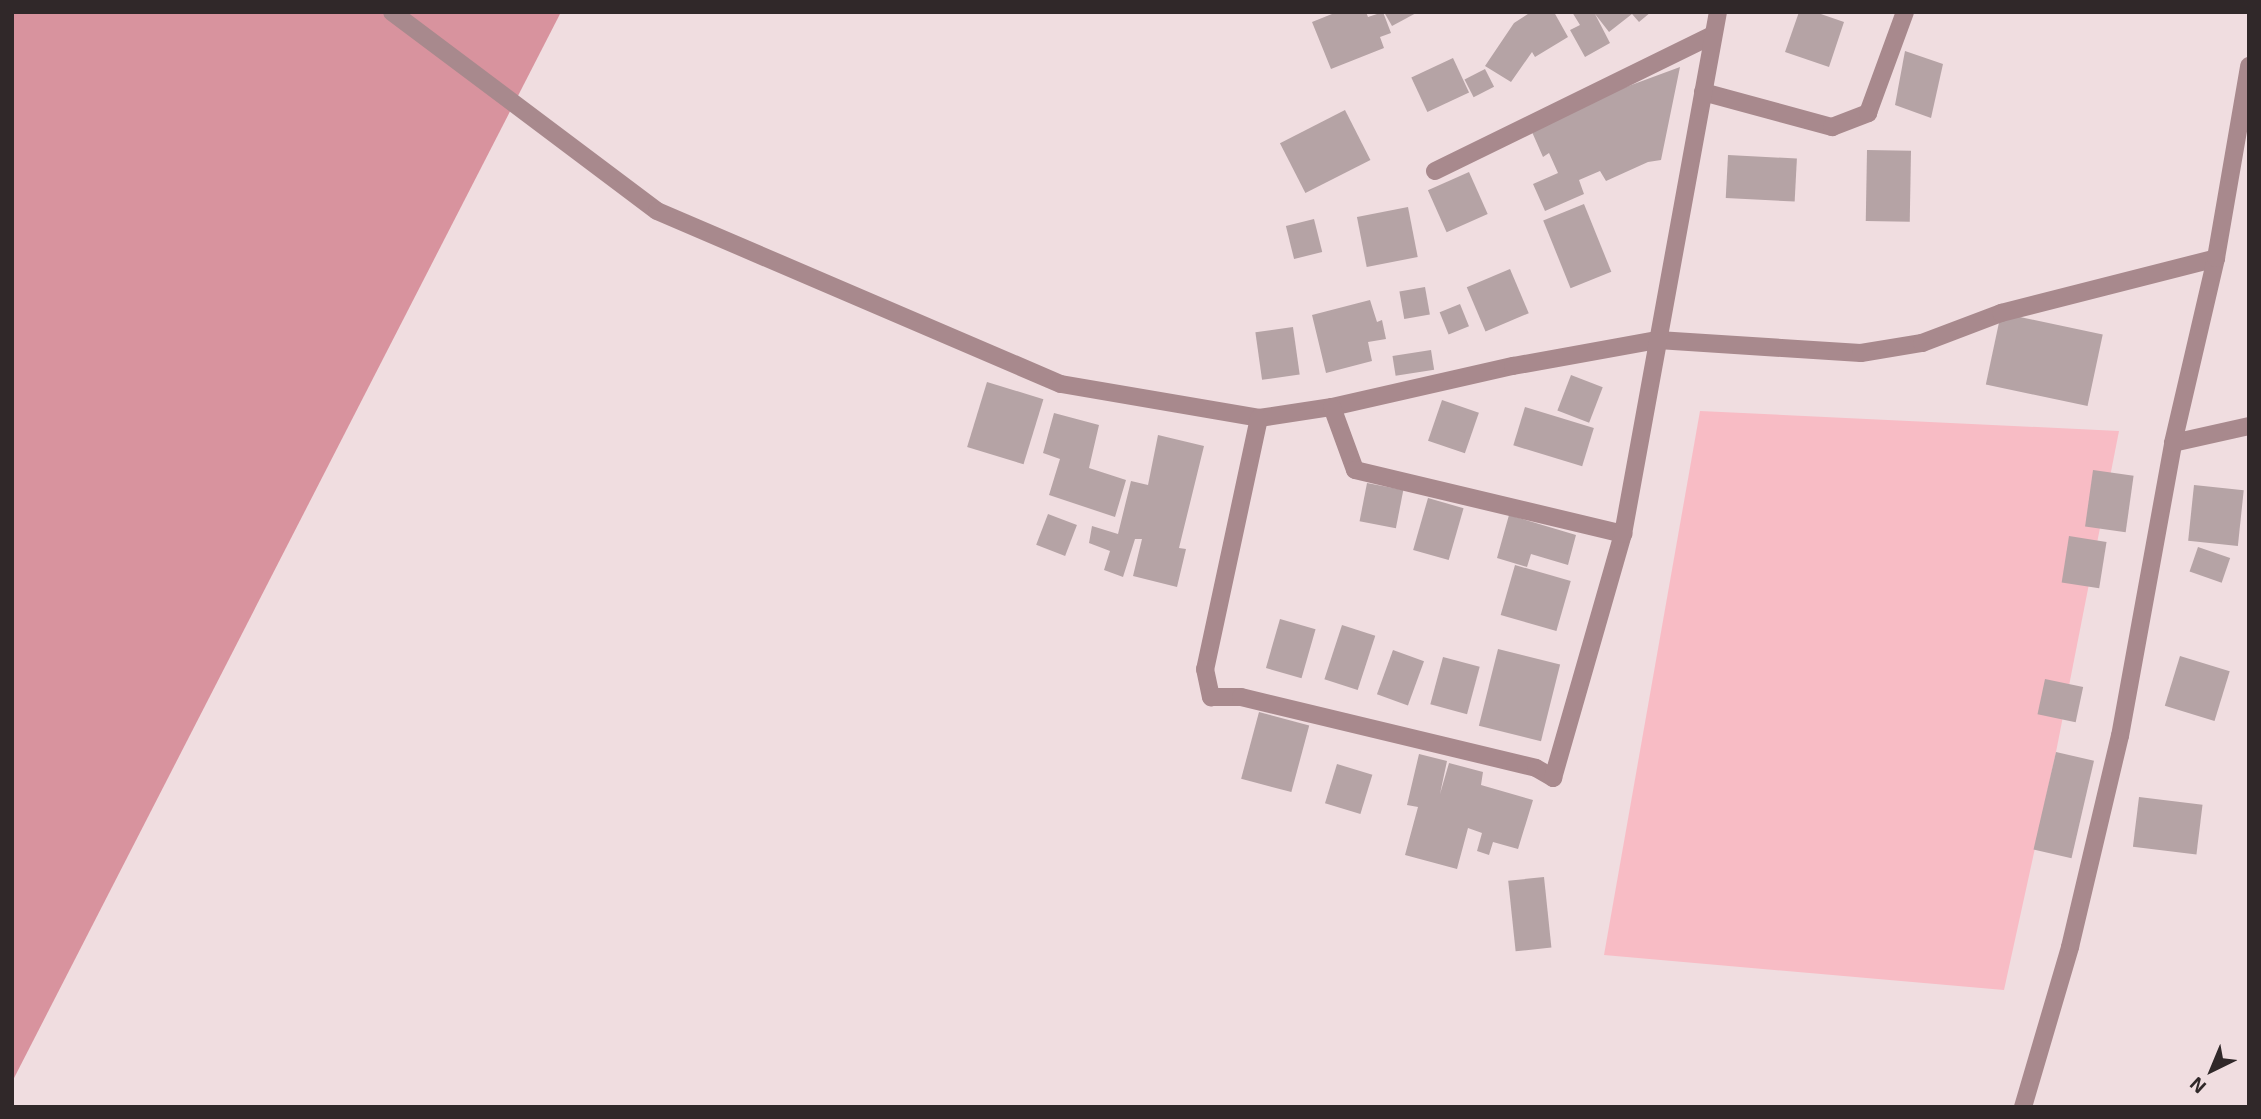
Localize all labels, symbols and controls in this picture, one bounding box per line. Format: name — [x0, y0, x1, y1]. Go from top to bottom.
north arrow — [2177, 1035, 2247, 1105]
text: N — [2184, 1073, 2210, 1099]

